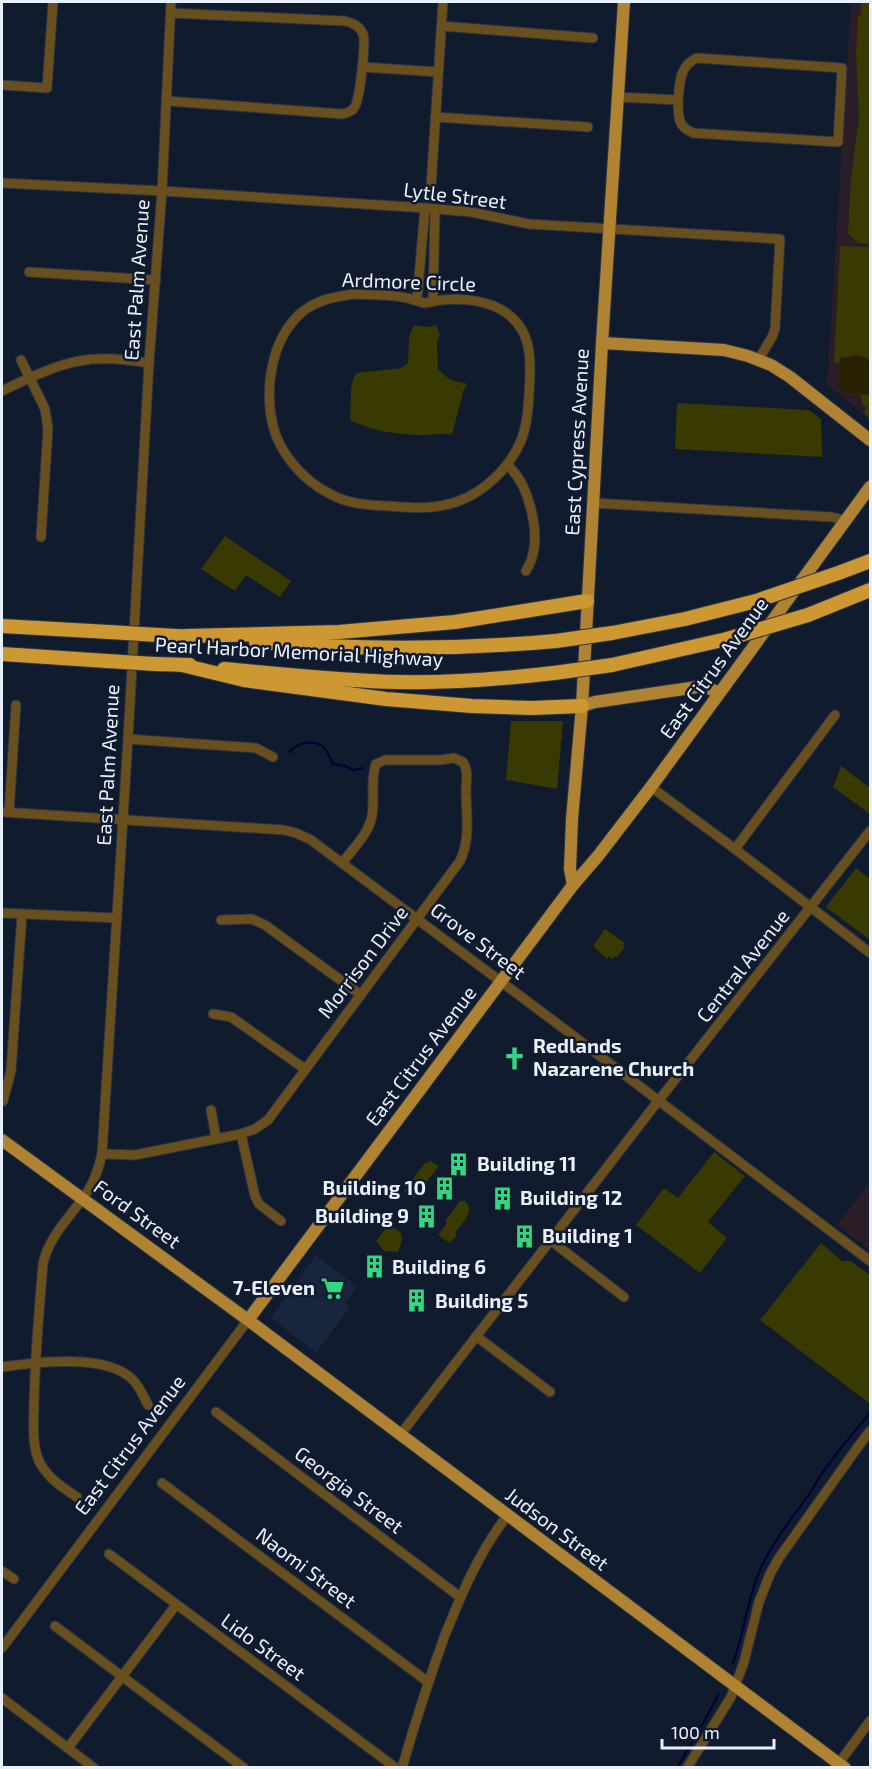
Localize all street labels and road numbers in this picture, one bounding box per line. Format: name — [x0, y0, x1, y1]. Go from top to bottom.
street label: Lytle Street — [402, 177, 508, 213]
street label: East Palm Avenue — [118, 198, 154, 361]
street label: Ardmore Circle — [342, 267, 476, 295]
street label: East Cypress Avenue — [559, 348, 593, 536]
street label: East Citrus Avenue — [654, 592, 773, 743]
street label: Pearl Harbor Memorial Highway — [154, 631, 444, 671]
street label: East Palm Avenue — [91, 684, 123, 846]
street label: Grove Street — [426, 897, 531, 984]
street label: Morrison Drive — [312, 900, 412, 1023]
street label: Central Avenue — [691, 904, 794, 1027]
street label: East Citrus Avenue — [360, 981, 481, 1130]
street label: Ford Street — [90, 1174, 186, 1253]
street label: East Citrus Avenue — [69, 1370, 190, 1519]
street label: Georgia Street — [291, 1441, 409, 1538]
street label: Judson Street — [501, 1482, 614, 1575]
street label: Naomi Street — [252, 1522, 362, 1613]
street label: Lido Street — [217, 1608, 311, 1685]

